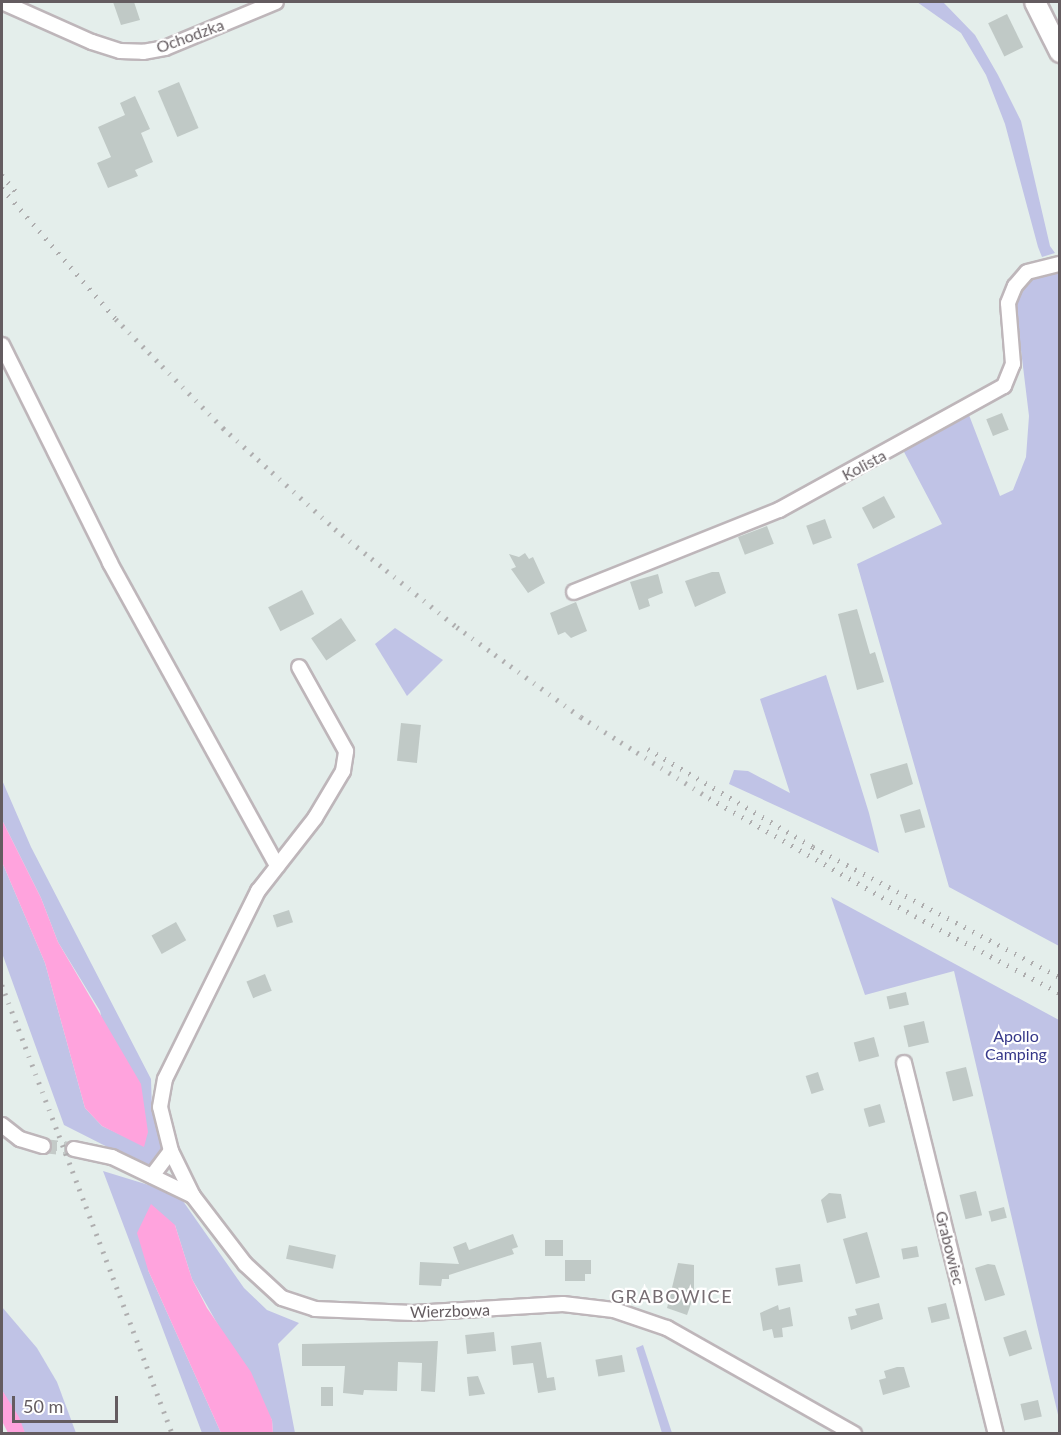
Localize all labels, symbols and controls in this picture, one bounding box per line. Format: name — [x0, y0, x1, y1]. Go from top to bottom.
street label: Ochodzka — [154, 15, 226, 57]
street label: Kolista — [839, 445, 889, 485]
park label: Apollo Camping — [985, 1026, 1047, 1064]
street label: Grabowiec — [932, 1209, 968, 1287]
district label: GRABOWICE — [611, 1285, 733, 1307]
street label: Wierzbowa — [410, 1300, 490, 1322]
scale bar — [15, 1384, 122, 1422]
text: 50 m — [23, 1395, 63, 1417]

